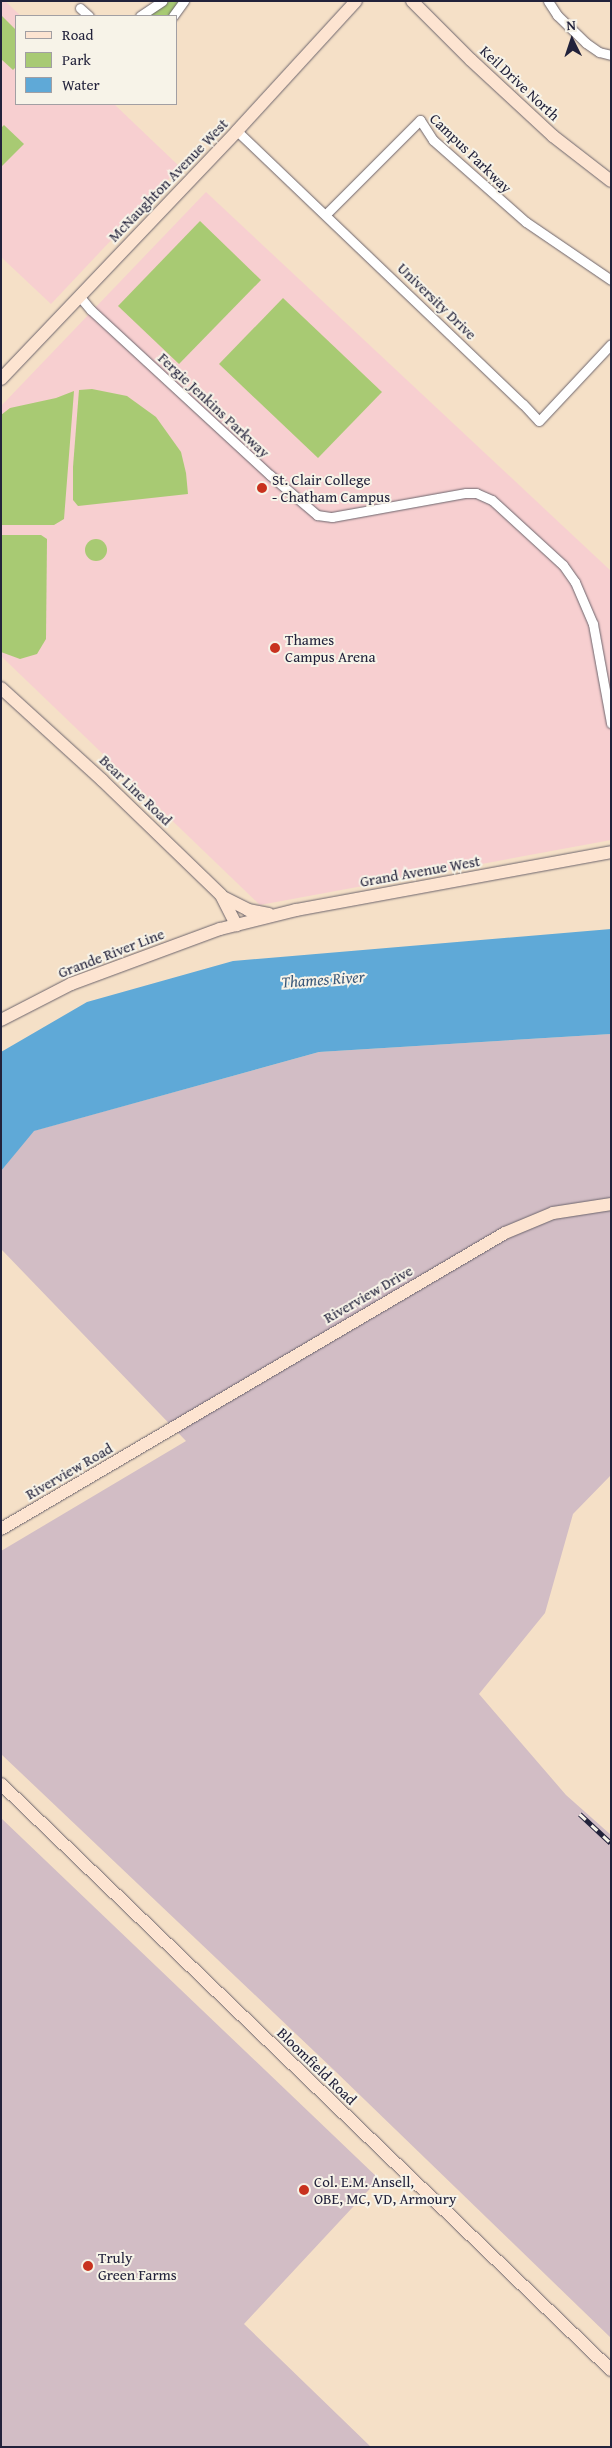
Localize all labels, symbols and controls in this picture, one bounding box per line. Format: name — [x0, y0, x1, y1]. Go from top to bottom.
legend — [15, 15, 178, 105]
north arrow — [547, 15, 597, 65]
text: N — [566, 15, 576, 35]
text: Road — [62, 24, 93, 45]
street label: Keil Drive North — [477, 42, 563, 124]
text: Park — [62, 49, 91, 70]
text: Water — [62, 74, 100, 95]
street label: Campus Parkway — [426, 109, 516, 197]
street label: McNaughton Avenue West — [104, 115, 232, 245]
street label: University Drive — [394, 259, 480, 343]
street label: Fergie Jenkins Parkway — [155, 349, 273, 461]
place label: St. Clair College - Chatham Campus — [272, 470, 390, 505]
marker: St. Clair College - Chatham Campus — [256, 482, 268, 494]
place label: Thames Campus Arena — [285, 630, 376, 665]
marker: Thames Campus Arena — [269, 642, 281, 654]
street label: Bear Line Road — [96, 751, 176, 829]
street label: Grand Avenue West — [359, 852, 481, 890]
street label: Grande River Line — [55, 924, 167, 982]
water label: Thames River — [281, 967, 365, 991]
street label: Riverview Drive — [320, 1261, 416, 1327]
street label: Riverview Road — [22, 1439, 116, 1503]
street label: Bloomfield Road — [274, 2024, 360, 2108]
place label: Col. E.M. Ansell, OBE, MC, VD, Armoury — [314, 2172, 456, 2207]
marker: Col. E.M. Ansell, OBE, MC, VD, Armoury — [298, 2184, 310, 2196]
place label: Truly Green Farms — [98, 2248, 177, 2283]
marker: Truly Green Farms — [82, 2260, 94, 2272]

